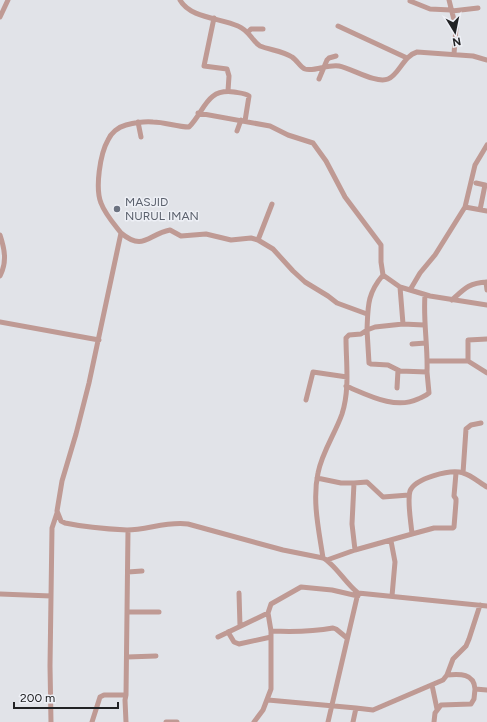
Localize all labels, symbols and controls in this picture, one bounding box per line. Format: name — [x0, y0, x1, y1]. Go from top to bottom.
north arrow — [435, 12, 475, 52]
text: N — [451, 34, 462, 48]
place label: MASJID NURUL IMAN — [125, 195, 199, 223]
marker: MASJID NURUL IMAN — [112, 204, 122, 214]
scale bar — [14, 684, 118, 710]
text: 200 m — [20, 691, 55, 705]

